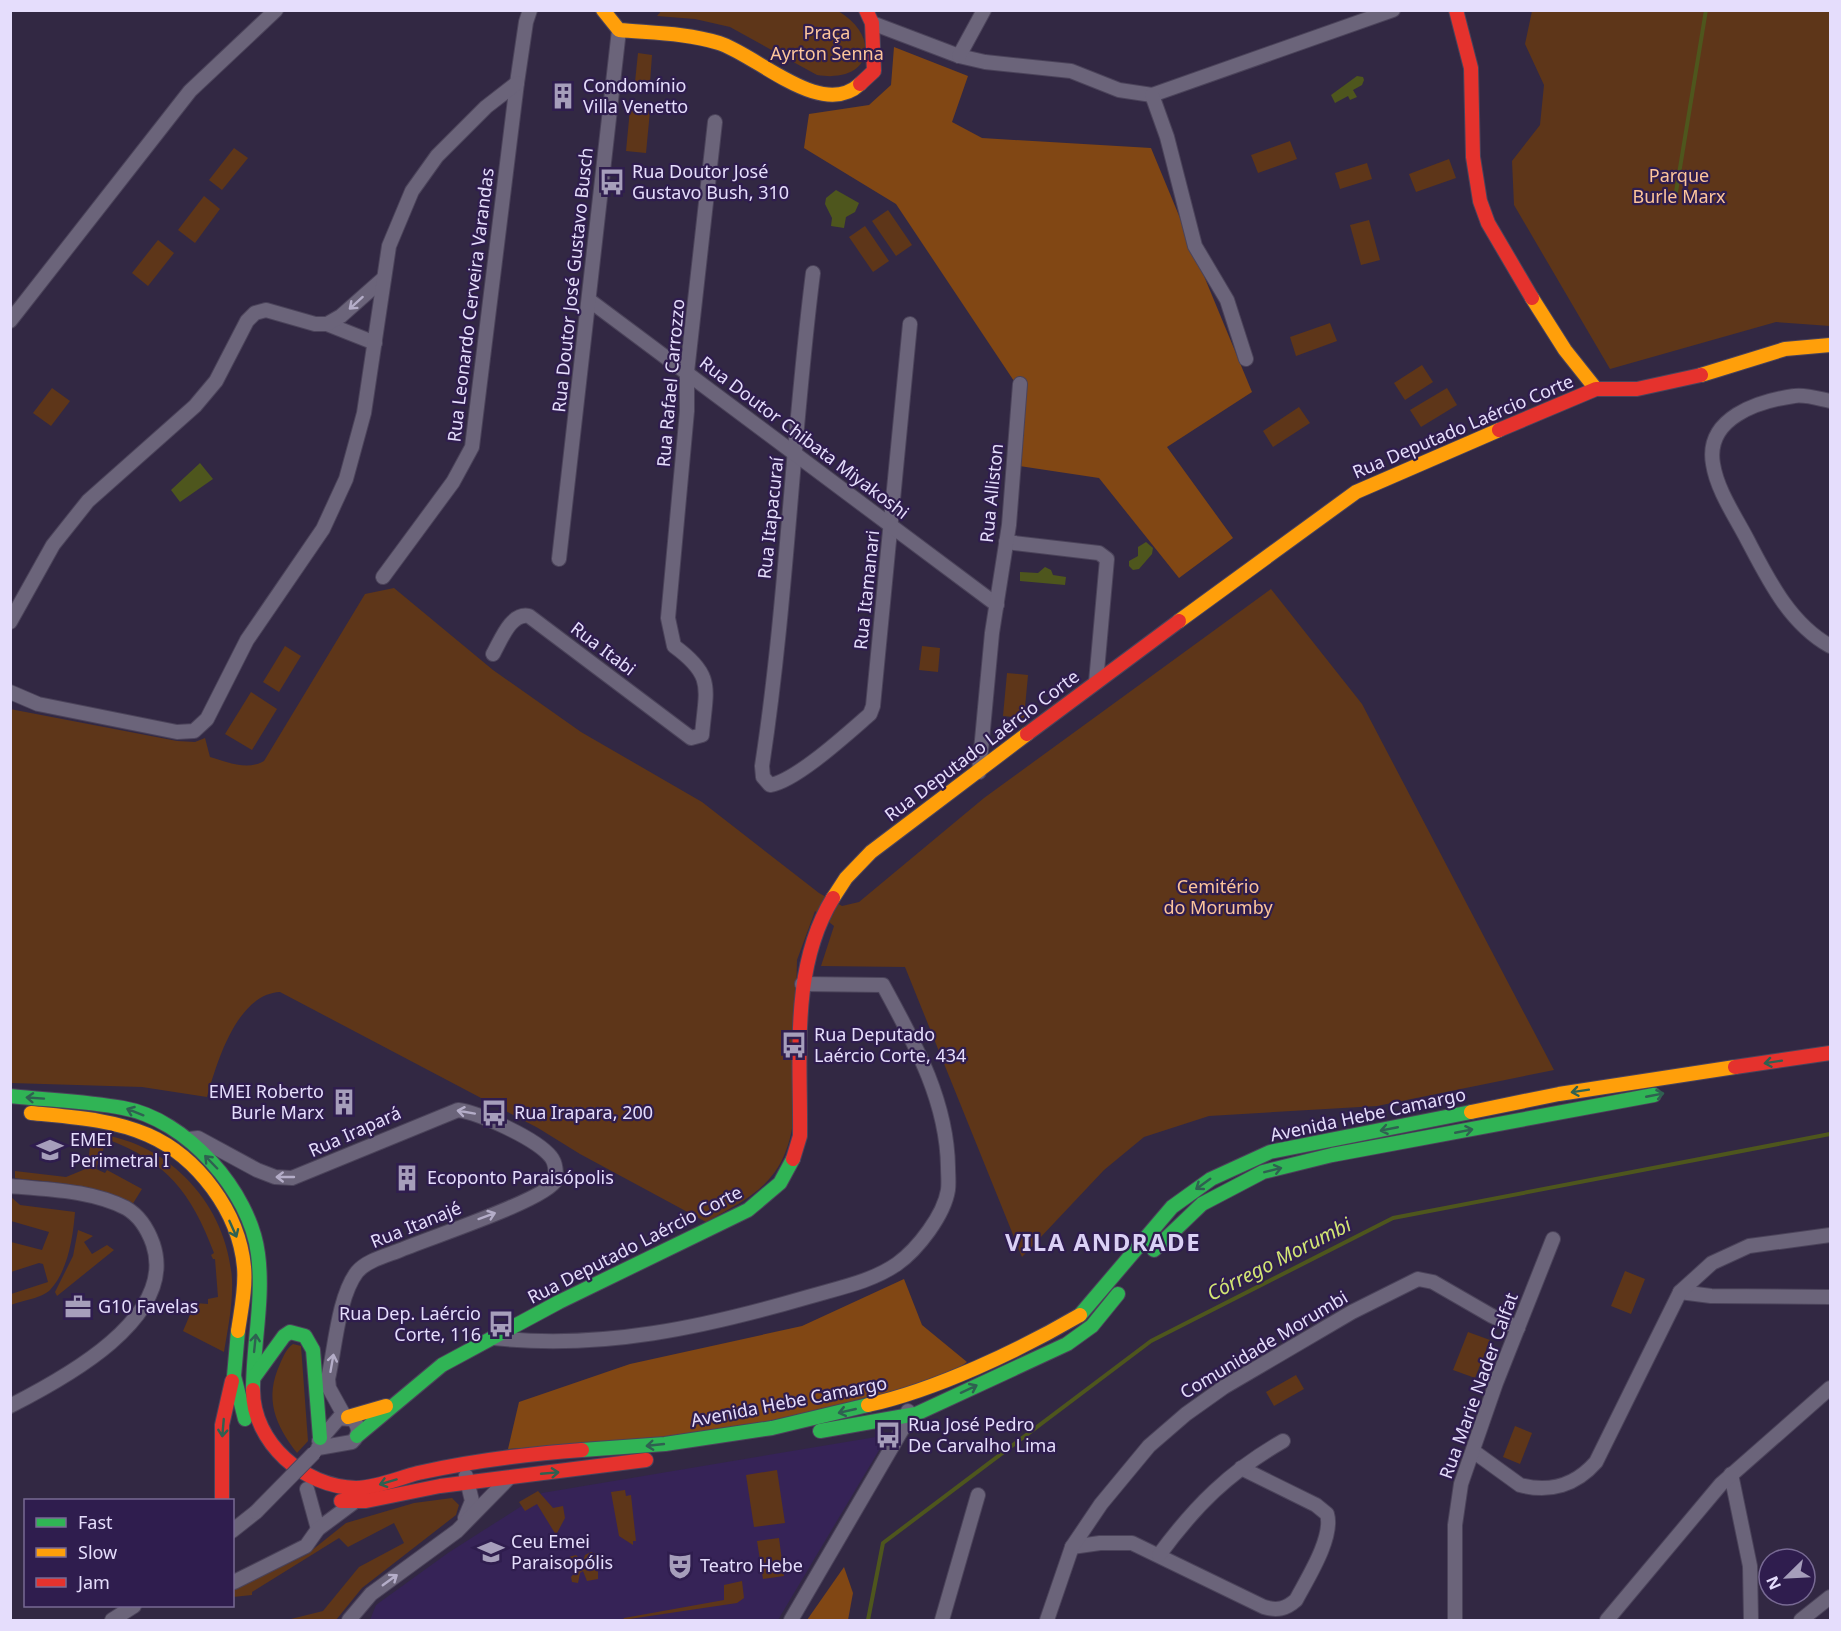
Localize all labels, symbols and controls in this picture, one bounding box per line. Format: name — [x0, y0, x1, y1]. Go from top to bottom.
park label: Praça Ayrton Senna — [770, 20, 884, 65]
place label: Condomínio Villa Venetto — [583, 73, 688, 118]
building icon: Condomínio Villa Venetto — [548, 81, 578, 111]
street label: Rua Doutor José Gustavo Busch — [546, 146, 598, 414]
place label: Rua Doutor José Gustavo Bush, 310 — [632, 159, 789, 204]
park label: Parque Burle Marx — [1632, 163, 1726, 208]
street label: Rua Leonardo Cerveira Varandas — [441, 166, 499, 443]
bus stop icon: Rua Doutor José Gustavo Bush, 310 — [597, 167, 627, 197]
one-way arrow — [349, 296, 364, 310]
street label: Rua Rafael Carrozzo — [651, 298, 689, 468]
street label: Rua Doutor Chibata Miyakoshi — [695, 350, 914, 524]
street label: Rua Deputado Laércio Corte — [1348, 369, 1577, 484]
street label: Rua Alliston — [974, 442, 1008, 544]
street label: Rua Itapacuraí — [752, 455, 788, 580]
street label: Rua Itamanari — [848, 529, 884, 651]
street label: Rua Itabi — [566, 616, 641, 681]
street label: Rua Deputado Laércio Corte — [879, 664, 1084, 826]
park label: Cemitério do Morumby — [1163, 874, 1273, 919]
place label: Rua Deputado Laércio Corte, 434 — [814, 1022, 966, 1067]
bus stop icon: Rua Deputado Laércio Corte, 434 — [779, 1030, 809, 1060]
one-way arrow — [1763, 1057, 1783, 1068]
place label: EMEI Roberto Burle Marx — [209, 1079, 324, 1124]
street label: Avenida Hebe Camargo — [1268, 1082, 1468, 1146]
one-way arrow — [1571, 1086, 1590, 1097]
building icon: EMEI Roberto Burle Marx — [329, 1087, 359, 1117]
one-way arrow — [1645, 1089, 1665, 1100]
one-way arrow — [26, 1092, 46, 1103]
bus stop icon: Rua Irapara, 200 — [479, 1098, 509, 1128]
street label: Rua Irapará — [305, 1100, 405, 1162]
place label: Rua Irapara, 200 — [514, 1100, 653, 1124]
one-way arrow — [127, 1106, 145, 1117]
one-way arrow — [457, 1106, 477, 1117]
one-way arrow — [1379, 1124, 1399, 1135]
one-way arrow — [1453, 1125, 1473, 1136]
place label: EMEI Perimetral I — [70, 1127, 169, 1172]
school or university icon: EMEI Perimetral I — [35, 1135, 65, 1165]
one-way arrow — [204, 1154, 218, 1169]
building icon: Ecoponto Paraisópolis — [392, 1163, 422, 1193]
one-way arrow — [1263, 1163, 1282, 1175]
place label: Ecoponto Paraisópolis — [427, 1165, 614, 1189]
one-way arrow — [276, 1171, 296, 1183]
one-way arrow — [1196, 1178, 1212, 1190]
street label: Rua Deputado Laércio Corte — [523, 1179, 746, 1309]
street label: Rua Itanajé — [367, 1195, 465, 1253]
one-way arrow — [478, 1210, 496, 1221]
water label: Córrego Morumbi — [1202, 1210, 1356, 1307]
one-way arrow — [228, 1220, 239, 1238]
district label: VILA ANDRADE — [1005, 1225, 1201, 1258]
street label: Comunidade Morumbi — [1175, 1285, 1352, 1404]
street label: Rua Marie Nader Calfat — [1433, 1289, 1523, 1482]
office icon: G10 Favelas — [63, 1292, 93, 1322]
place label: G10 Favelas — [98, 1294, 198, 1318]
place label: Rua Dep. Laércio Corte, 116 — [339, 1301, 481, 1346]
bus stop icon: Rua Dep. Laércio Corte, 116 — [486, 1309, 516, 1339]
one-way arrow — [250, 1334, 261, 1354]
one-way arrow — [326, 1353, 337, 1373]
street label: Avenida Hebe Camargo — [689, 1370, 889, 1432]
one-way arrow — [959, 1383, 977, 1394]
one-way arrow — [838, 1405, 857, 1417]
place label: Rua José Pedro De Carvalho Lima — [908, 1412, 1056, 1457]
one-way arrow — [217, 1417, 228, 1437]
bus stop icon: Rua José Pedro De Carvalho Lima — [873, 1420, 903, 1450]
one-way arrow — [646, 1440, 666, 1451]
one-way arrow — [539, 1467, 559, 1478]
one-way arrow — [379, 1477, 398, 1488]
legend — [24, 1499, 234, 1607]
text: Fast — [78, 1510, 113, 1534]
place label: Ceu Emei Paraisopólis — [511, 1529, 613, 1574]
school or university icon: Ceu Emei Paraisopólis — [476, 1537, 506, 1567]
text: Slow — [78, 1540, 117, 1564]
north arrow — [1757, 1547, 1817, 1607]
theatre icon: Teatro Hebe — [665, 1551, 695, 1581]
place label: Teatro Hebe — [700, 1553, 803, 1577]
text: Jam — [76, 1570, 110, 1594]
text: N — [1761, 1573, 1786, 1594]
one-way arrow — [382, 1574, 398, 1586]

